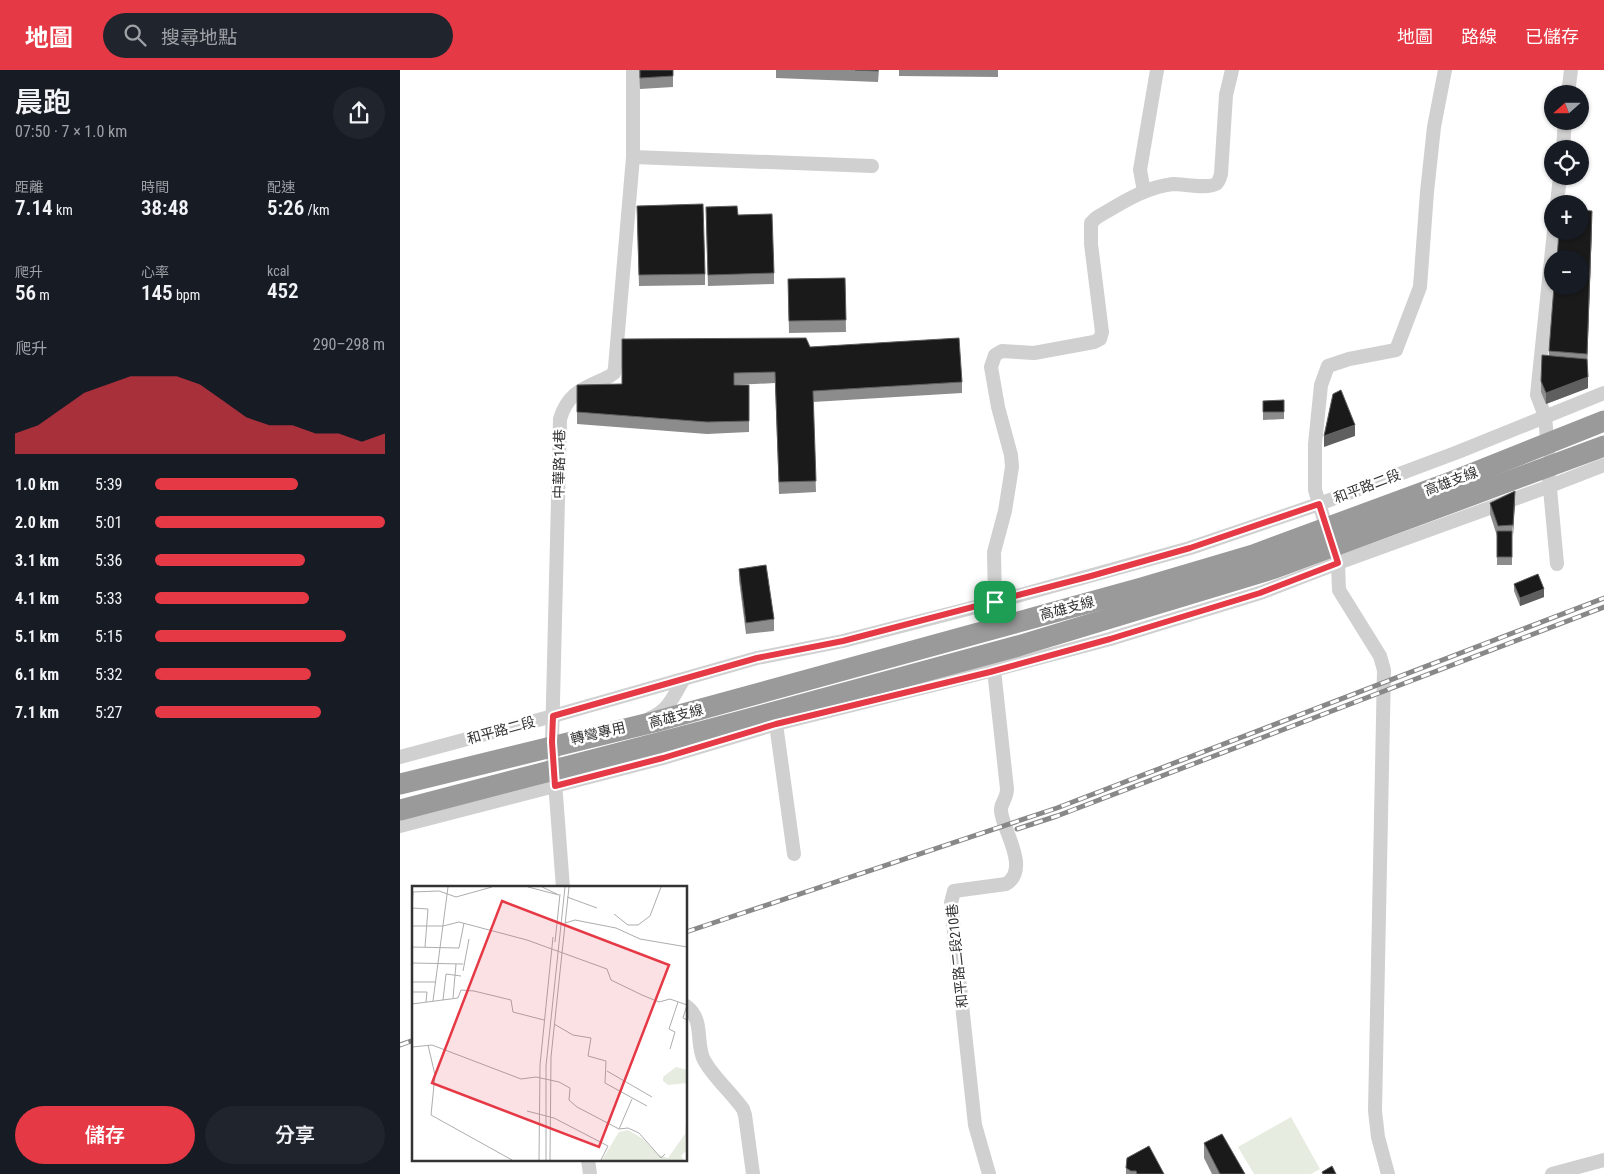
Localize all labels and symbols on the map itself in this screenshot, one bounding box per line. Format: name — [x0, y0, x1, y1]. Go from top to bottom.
north arrow — [1544, 85, 1589, 130]
street label: 中華路14巷 — [550, 429, 568, 499]
street label: 高雄支線 — [1422, 463, 1480, 499]
street label: 和平路二段 — [1331, 466, 1403, 506]
pin — [974, 581, 1016, 623]
street label: 高雄支線 — [1038, 593, 1096, 623]
street label: 高雄支線 — [647, 701, 705, 731]
street label: 和平路二段 — [465, 713, 537, 747]
street label: 轉彎專用 — [569, 719, 627, 747]
inset map — [412, 886, 688, 1162]
street label: 和平路二段210巷 — [944, 903, 970, 1009]

